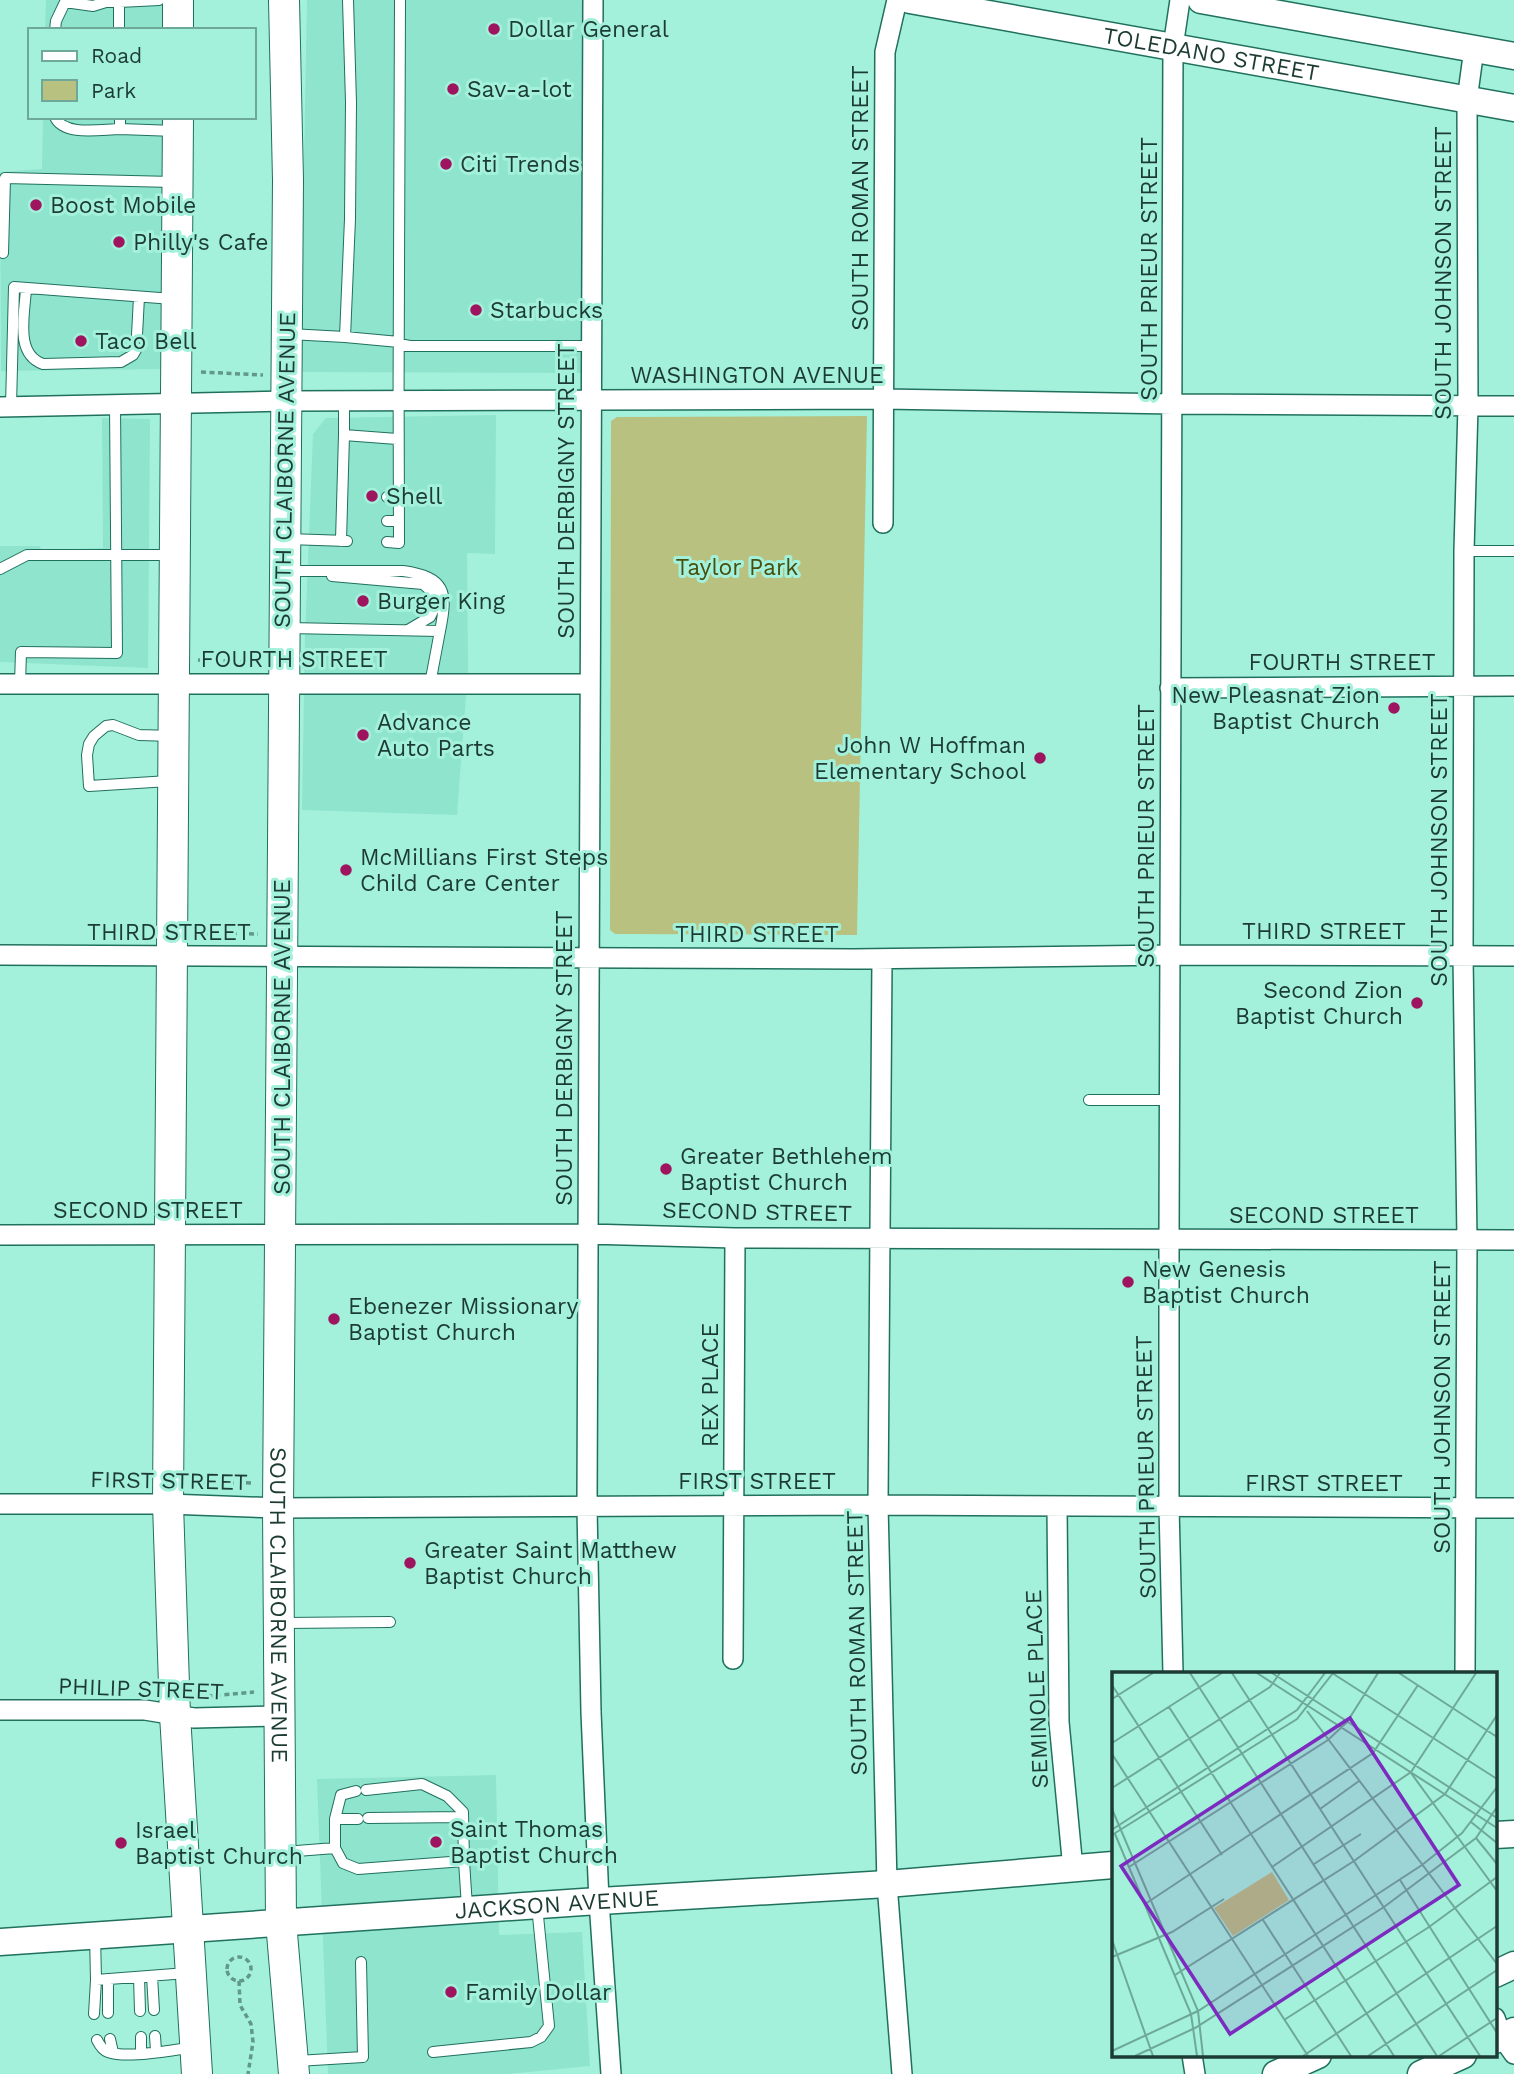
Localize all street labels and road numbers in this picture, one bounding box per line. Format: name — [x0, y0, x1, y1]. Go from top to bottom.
street label: TOLEDANO STREET — [1101, 21, 1321, 86]
street label: SOUTH ROMAN STREET — [847, 65, 874, 331]
street label: SOUTH JOHNSON STREET — [1430, 126, 1457, 420]
street label: SOUTH PRIEUR STREET — [1136, 137, 1163, 401]
street label: SOUTH CLAIBORNE AVENUE — [269, 312, 301, 628]
street label: SOUTH DERBIGNY STREET — [553, 343, 580, 639]
street label: WASHINGTON AVENUE — [630, 362, 884, 389]
street label: FOURTH STREET — [200, 646, 388, 673]
street label: FOURTH STREET — [1248, 649, 1436, 676]
street label: SOUTH JOHNSON STREET — [1426, 693, 1453, 987]
street label: SOUTH PRIEUR STREET — [1133, 704, 1160, 968]
street label: SOUTH CLAIBORNE AVENUE — [269, 879, 296, 1195]
street label: SOUTH DERBIGNY STREET — [551, 910, 578, 1206]
street label: THIRD STREET — [1242, 918, 1406, 945]
street label: THIRD STREET — [87, 919, 251, 946]
street label: THIRD STREET — [675, 921, 839, 948]
street label: SECOND STREET — [53, 1197, 243, 1224]
street label: SECOND STREET — [662, 1197, 852, 1227]
street label: SECOND STREET — [1229, 1202, 1419, 1229]
street label: SOUTH JOHNSON STREET — [1429, 1260, 1456, 1554]
street label: REX PLACE — [697, 1323, 724, 1447]
street label: SOUTH PRIEUR STREET — [1130, 1335, 1162, 1599]
street label: SOUTH CLAIBORNE AVENUE — [264, 1447, 293, 1763]
street label: FIRST STREET — [90, 1466, 248, 1496]
street label: FIRST STREET — [678, 1468, 836, 1495]
street label: FIRST STREET — [1245, 1470, 1403, 1497]
street label: SOUTH ROMAN STREET — [841, 1510, 873, 1776]
street label: SEMINOLE PLACE — [1020, 1589, 1054, 1789]
street label: PHILIP STREET — [58, 1673, 225, 1705]
street label: JACKSON AVENUE — [454, 1884, 660, 1924]

